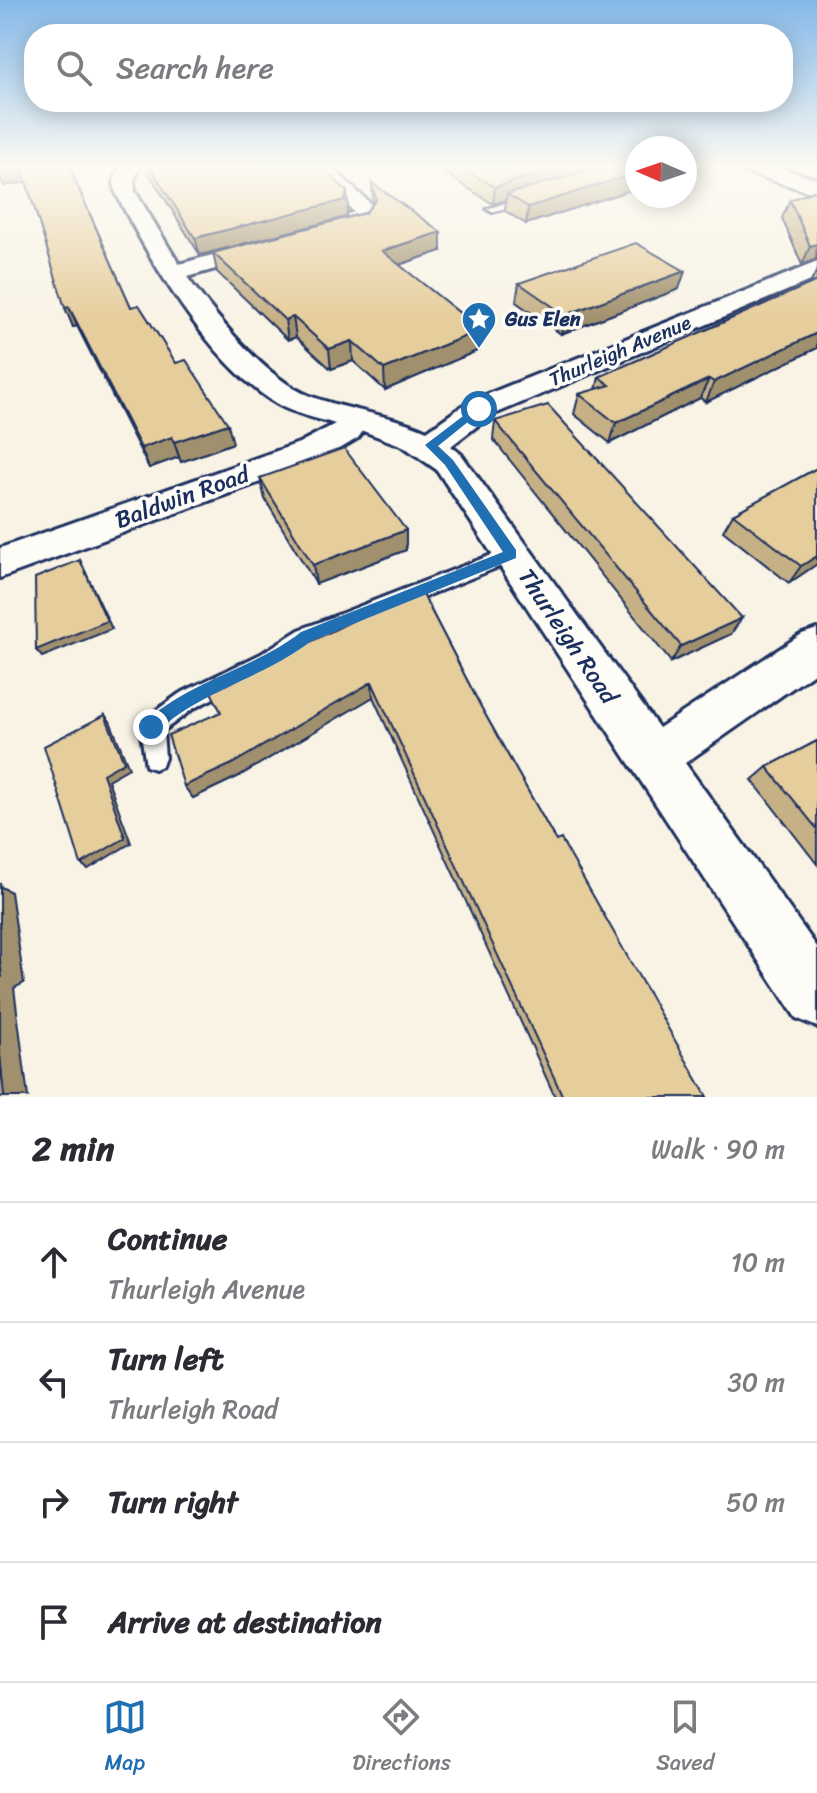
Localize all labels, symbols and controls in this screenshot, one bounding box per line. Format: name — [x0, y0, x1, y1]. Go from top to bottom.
search box — [24, 24, 793, 112]
text: Search here — [116, 41, 274, 95]
icon: search — [52, 46, 96, 90]
north arrow — [625, 136, 697, 208]
place icon: Gus Elen — [460, 300, 498, 350]
place label: Gus Elen — [504, 302, 581, 337]
street label: Thurleigh Avenue — [543, 305, 697, 397]
route start — [461, 391, 497, 427]
street label: Baldwin Road — [109, 453, 256, 541]
street label: Thurleigh Road — [507, 559, 630, 714]
route end — [133, 709, 169, 745]
text: 2 min — [32, 1119, 114, 1179]
text: Walk · 90 m — [651, 1126, 785, 1172]
text: Continue — [108, 1212, 227, 1266]
text: 10 m — [731, 1239, 785, 1285]
icon: ahead — [32, 1240, 76, 1284]
text: Thurleigh Avenue — [108, 1266, 305, 1312]
text: Turn left — [108, 1332, 224, 1386]
text: 30 m — [728, 1359, 785, 1405]
icon: left — [32, 1360, 76, 1404]
text: Thurleigh Road — [108, 1386, 278, 1432]
text: Turn right — [108, 1475, 238, 1529]
text: 50 m — [726, 1479, 785, 1525]
icon: right — [32, 1480, 76, 1524]
text: Arrive at destination — [108, 1595, 382, 1649]
icon: arrive — [32, 1600, 76, 1644]
tab: Map — [103, 1695, 147, 1782]
tab: Directions — [352, 1695, 451, 1782]
tab: Saved — [656, 1695, 714, 1782]

